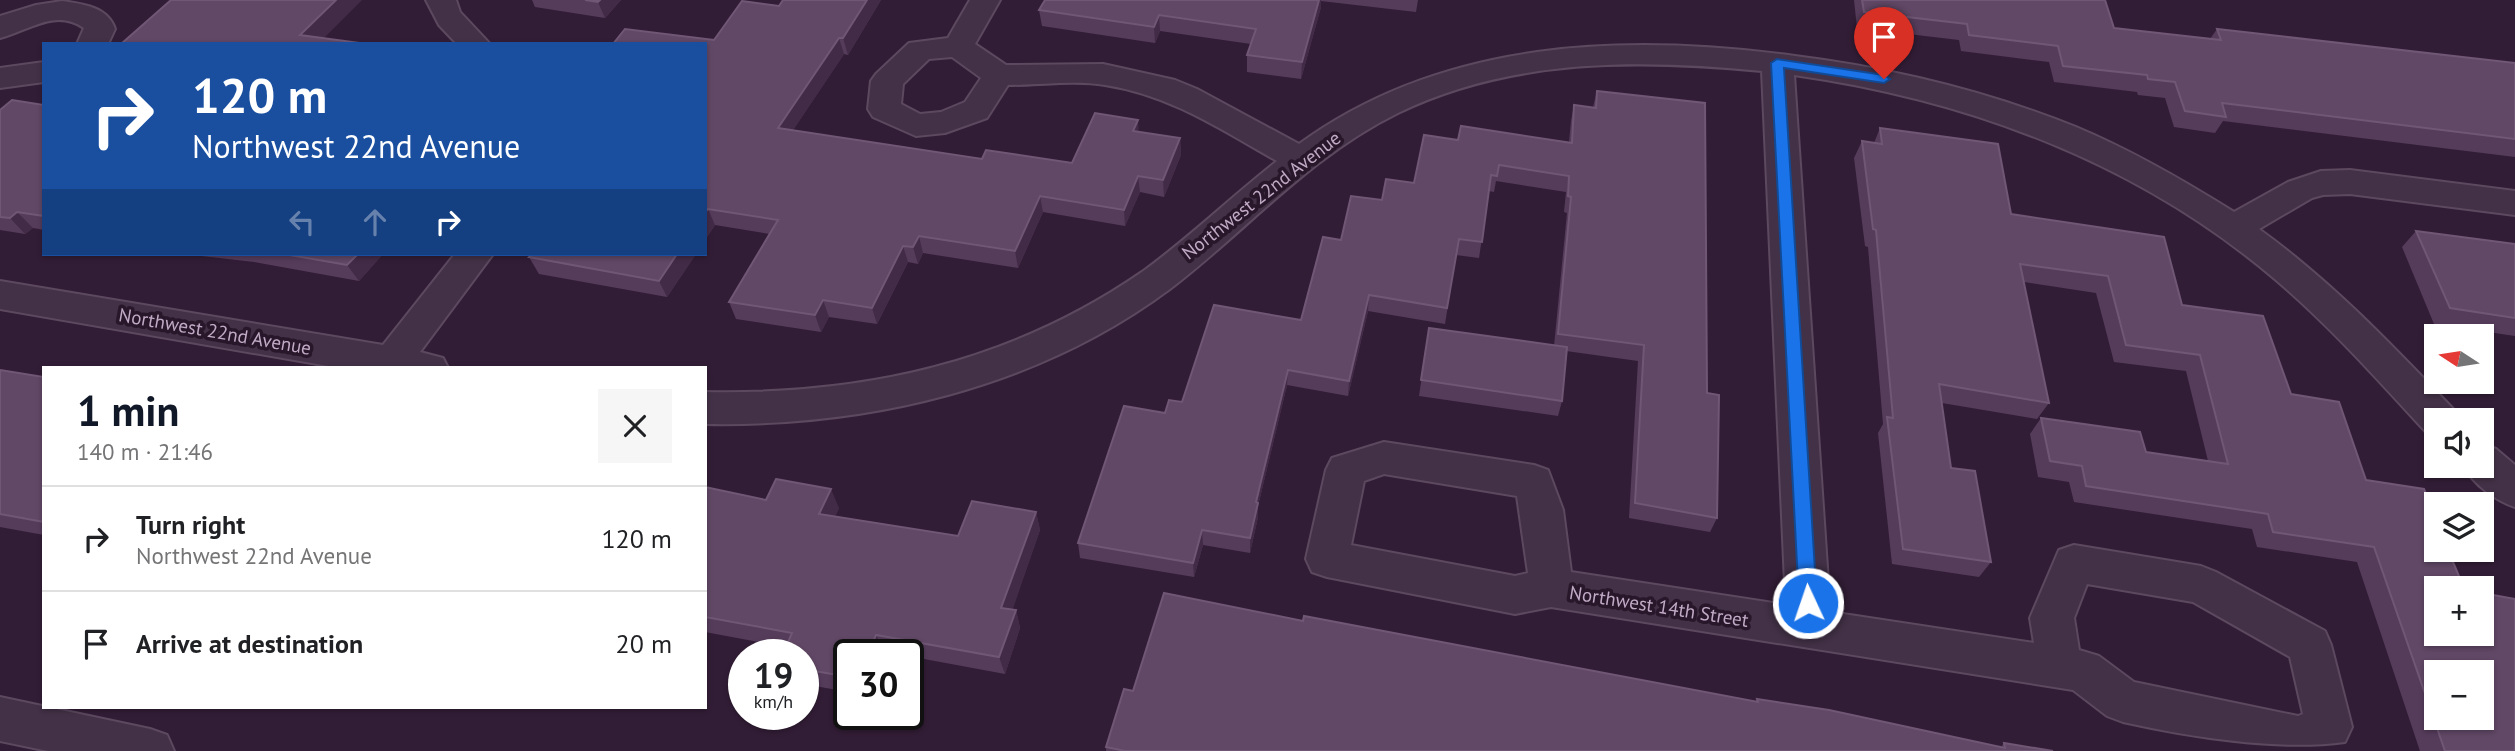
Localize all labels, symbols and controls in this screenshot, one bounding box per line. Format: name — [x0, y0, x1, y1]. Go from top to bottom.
pin — [1854, 7, 1914, 79]
icon: arrive — [1865, 18, 1903, 56]
text: 120 m — [192, 63, 327, 127]
icon: right — [77, 70, 168, 161]
text: Northwest 22nd Avenue — [192, 125, 520, 167]
street label: Northwest 22nd Avenue — [1177, 126, 1345, 264]
icon: left — [283, 203, 321, 241]
icon: ahead — [356, 203, 394, 241]
icon: right — [429, 203, 467, 241]
street label: Northwest 22nd Avenue — [117, 302, 313, 360]
north arrow — [2424, 324, 2494, 394]
map controls — [2424, 324, 2494, 730]
text: 1 min — [77, 383, 179, 438]
button: close — [598, 389, 672, 463]
button: sound — [2424, 408, 2494, 478]
text: 140 m · 21:46 — [77, 437, 213, 466]
button: layers — [2424, 492, 2494, 562]
text: Turn right — [136, 508, 245, 541]
icon: right — [77, 520, 115, 558]
text: 120 m — [601, 522, 672, 555]
text: Northwest 22nd Avenue — [136, 541, 372, 570]
position arrow — [1771, 566, 1845, 640]
button: + — [2424, 576, 2494, 646]
street label: Northwest 14th Street — [1568, 580, 1751, 632]
icon: arrive — [77, 625, 115, 663]
text: Arrive at destination — [136, 627, 363, 660]
text: 20 m — [616, 627, 672, 660]
speed limit sign: 30 — [833, 639, 924, 730]
text: 19 — [754, 652, 793, 698]
button: − — [2424, 660, 2494, 730]
text: km/h — [754, 690, 793, 713]

